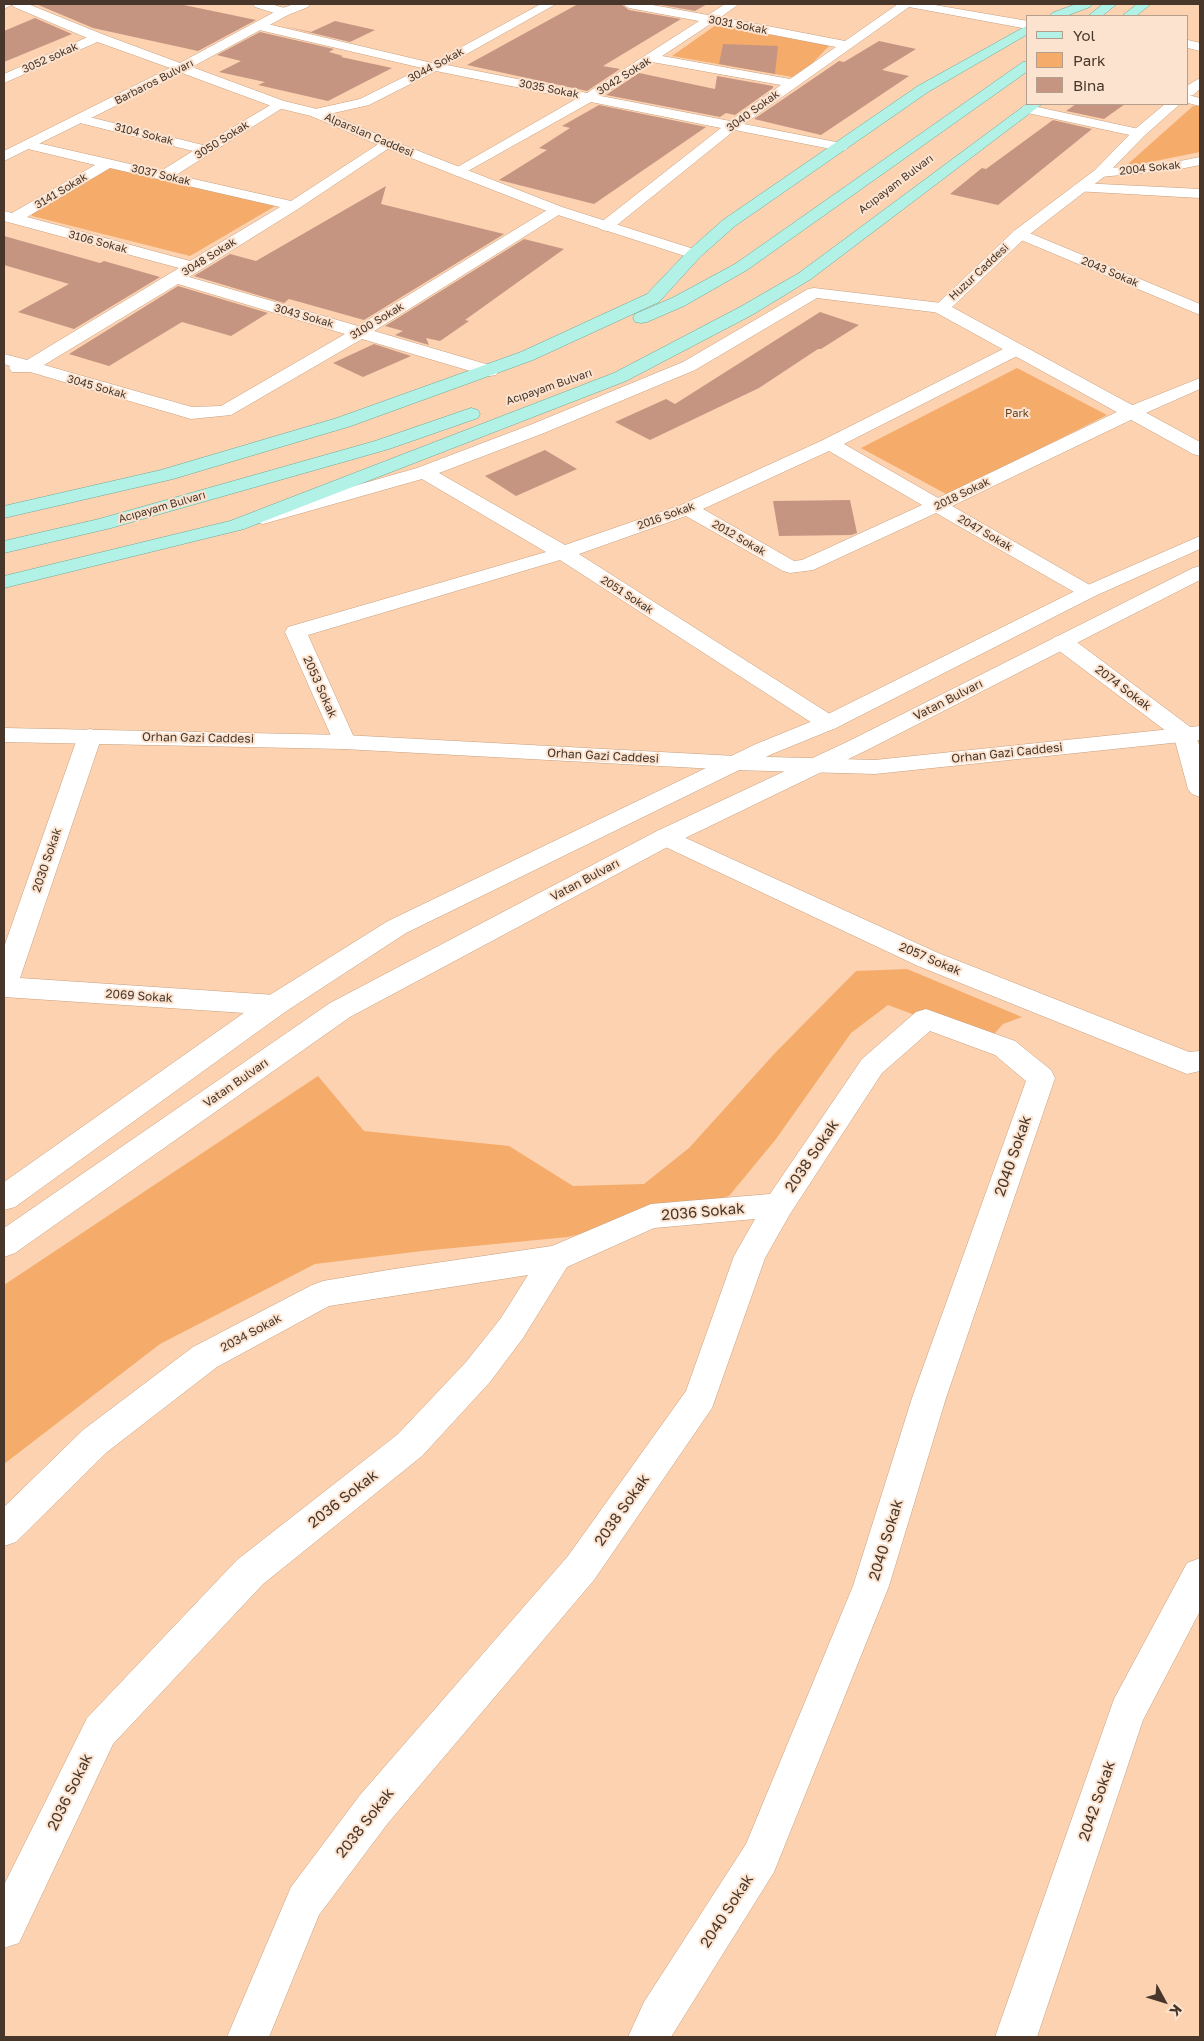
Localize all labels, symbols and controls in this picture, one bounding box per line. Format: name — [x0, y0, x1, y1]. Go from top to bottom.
street label: 3031 Sokak — [707, 13, 769, 37]
legend — [1026, 15, 1189, 105]
text: Yol — [1073, 26, 1095, 44]
street label: 3052 sokak — [20, 40, 80, 76]
street label: 3044 Sokak — [406, 45, 466, 85]
text: Park — [1073, 51, 1105, 69]
street label: 3042 Sokak — [595, 54, 653, 98]
street label: Barbaros Bulvarı — [112, 56, 196, 108]
text: Bina — [1073, 76, 1105, 94]
street label: 3035 Sokak — [518, 77, 580, 101]
street label: 3040 Sokak — [724, 88, 782, 134]
street label: Alparslan Caddesi — [323, 110, 415, 160]
street label: 3050 Sokak — [192, 118, 252, 162]
street label: 3104 Sokak — [113, 120, 175, 148]
street label: Acıpayam Bulvarı — [856, 152, 936, 216]
street label: 2004 Sokak — [1119, 158, 1181, 178]
street label: 3037 Sokak — [130, 162, 192, 188]
street label: 3141 Sokak — [32, 170, 90, 212]
street label: 3106 Sokak — [67, 228, 129, 256]
street label: 3048 Sokak — [179, 235, 239, 279]
street label: Huzur Caddesi — [946, 241, 1012, 303]
street label: 2043 Sokak — [1079, 254, 1141, 290]
street label: 3100 Sokak — [348, 300, 406, 342]
street label: 3043 Sokak — [273, 301, 335, 331]
street label: Acıpayam Bulvarı — [504, 366, 594, 408]
street label: 3045 Sokak — [66, 372, 128, 402]
park label: Park — [1005, 407, 1029, 421]
street label: 2018 Sokak — [932, 475, 992, 513]
street label: Acıpayam Bulvarı — [117, 488, 207, 526]
street label: 2016 Sokak — [635, 500, 697, 532]
street label: 2047 Sokak — [955, 512, 1015, 554]
street label: 2012 Sokak — [710, 517, 768, 559]
street label: 2051 Sokak — [598, 573, 656, 617]
street label: 2053 Sokak — [300, 654, 340, 720]
street label: 2074 Sokak — [1092, 662, 1154, 714]
street label: Vatan Bulvarı — [911, 676, 985, 724]
street label: Orhan Gazi Caddesi — [142, 730, 254, 746]
street label: Orhan Gazi Caddesi — [951, 740, 1063, 766]
street label: Orhan Gazi Caddesi — [547, 746, 659, 766]
street label: 2030 Sokak — [29, 826, 65, 894]
street label: Vatan Bulvarı — [548, 856, 622, 904]
street label: 2057 Sokak — [897, 940, 963, 978]
street label: 2069 Sokak — [105, 986, 173, 1006]
street label: Vatan Bulvarı — [201, 1055, 271, 1111]
street label: 2040 Sokak — [991, 1113, 1035, 1199]
street label: 2038 Sokak — [781, 1116, 843, 1196]
street label: 2036 Sokak — [661, 1199, 745, 1225]
street label: 2034 Sokak — [218, 1311, 284, 1355]
street label: 2036 Sokak — [305, 1466, 381, 1532]
street label: 2038 Sokak — [591, 1471, 653, 1549]
street label: 2040 Sokak — [865, 1497, 907, 1583]
street label: 2036 Sokak — [44, 1751, 96, 1833]
street label: 2042 Sokak — [1075, 1759, 1119, 1843]
street label: 2038 Sokak — [332, 1785, 398, 1861]
street label: 2040 Sokak — [697, 1871, 757, 1951]
north arrow — [1139, 1976, 1189, 2026]
text: K — [1166, 2001, 1186, 2020]

